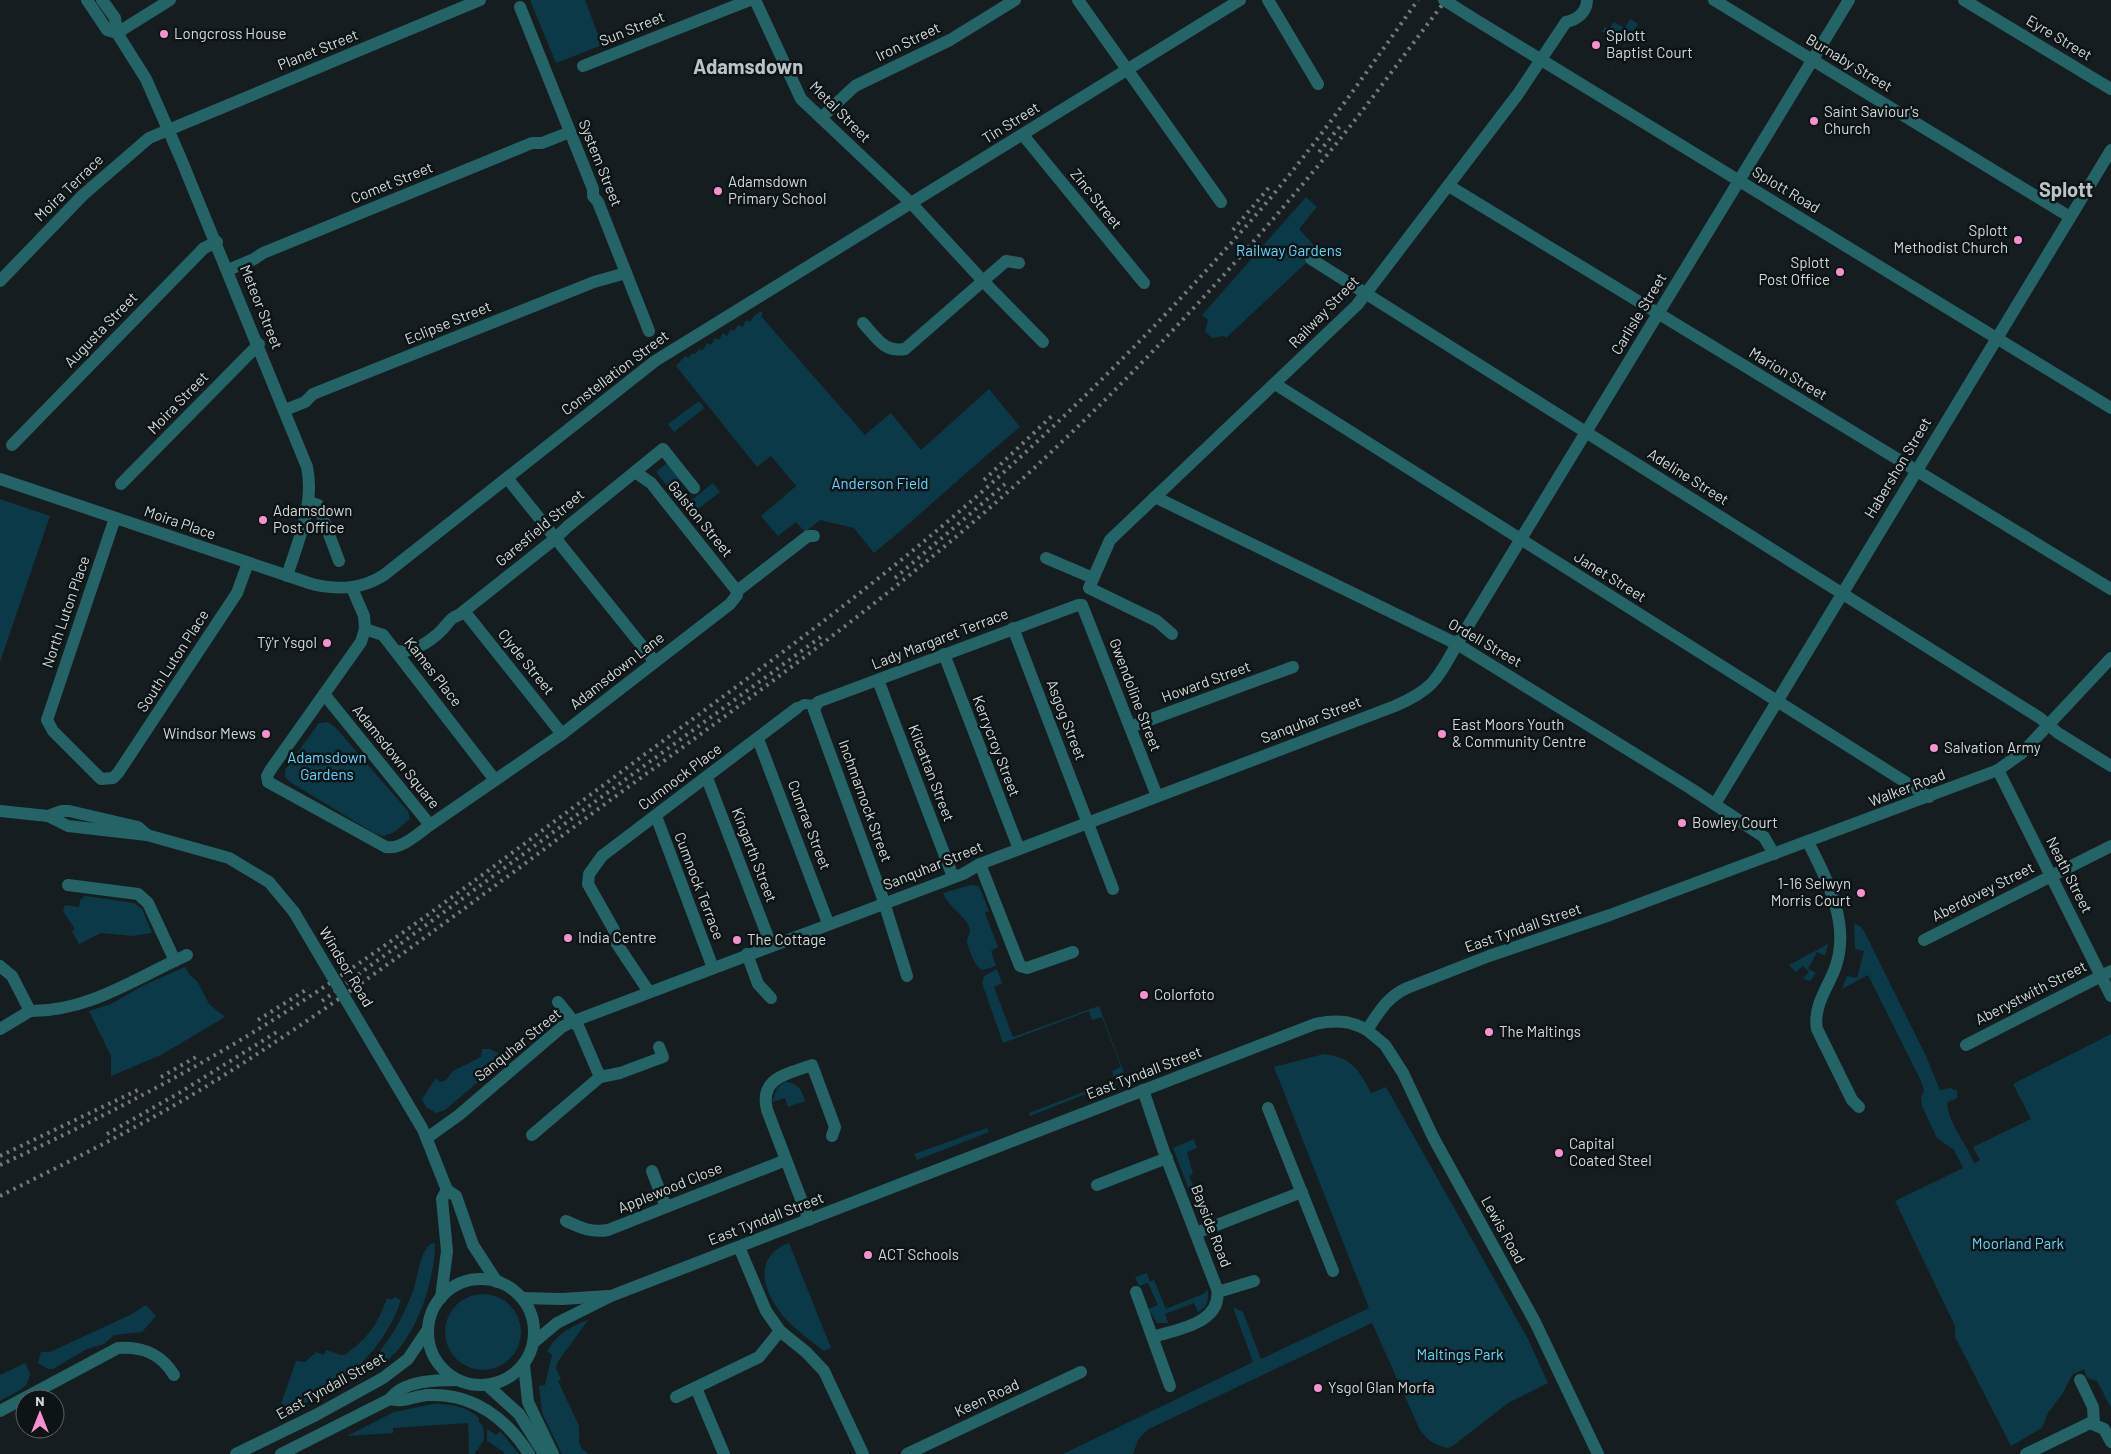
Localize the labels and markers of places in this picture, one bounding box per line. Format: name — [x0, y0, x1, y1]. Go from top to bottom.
place label: Longcross House — [174, 24, 287, 42]
place label: Splott Baptist Court — [1606, 26, 1693, 61]
marker: Longcross House — [158, 28, 170, 40]
marker: Splott Baptist Court — [1590, 39, 1602, 51]
place label: Saint Saviour's Church — [1824, 102, 1919, 137]
marker: Saint Saviour's Church — [1808, 115, 1820, 127]
place label: Adamsdown Primary School — [728, 172, 826, 207]
marker: Adamsdown Primary School — [712, 185, 724, 197]
place label: Splott Methodist Church — [1894, 221, 2008, 256]
marker: Splott Methodist Church — [2012, 234, 2024, 246]
place label: Splott Post Office — [1758, 253, 1830, 288]
marker: Splott Post Office — [1834, 266, 1846, 278]
place label: Adamsdown Post Office — [273, 501, 352, 536]
marker: Adamsdown Post Office — [257, 514, 269, 526]
place label: Tŷ'r Ysgol — [257, 633, 317, 651]
marker: Tŷ'r Ysgol — [321, 637, 333, 649]
place label: East Moors Youth & Community Centre — [1452, 715, 1586, 750]
place label: Windsor Mews — [163, 724, 256, 742]
marker: Windsor Mews — [260, 728, 272, 740]
marker: East Moors Youth & Community Centre — [1436, 728, 1448, 740]
place label: Salvation Army — [1944, 738, 2041, 756]
marker: Salvation Army — [1928, 742, 1940, 754]
place label: Bowley Court — [1692, 813, 1778, 831]
marker: Bowley Court — [1676, 817, 1688, 829]
place label: 1-16 Selwyn Morris Court — [1771, 874, 1851, 909]
marker: 1-16 Selwyn Morris Court — [1855, 887, 1867, 899]
place label: India Centre — [578, 928, 657, 946]
place label: The Cottage — [747, 930, 826, 948]
marker: India Centre — [562, 932, 574, 944]
marker: The Cottage — [731, 934, 743, 946]
place label: Colorfoto — [1154, 985, 1215, 1003]
marker: Colorfoto — [1138, 989, 1150, 1001]
place label: The Maltings — [1499, 1022, 1581, 1040]
marker: The Maltings — [1483, 1026, 1495, 1038]
place label: Capital Coated Steel — [1569, 1134, 1652, 1169]
marker: Capital Coated Steel — [1553, 1147, 1565, 1159]
place label: ACT Schools — [878, 1245, 959, 1263]
marker: ACT Schools — [862, 1249, 874, 1261]
place label: Ysgol Glan Morfa — [1328, 1378, 1435, 1396]
marker: Ysgol Glan Morfa — [1312, 1382, 1324, 1394]

